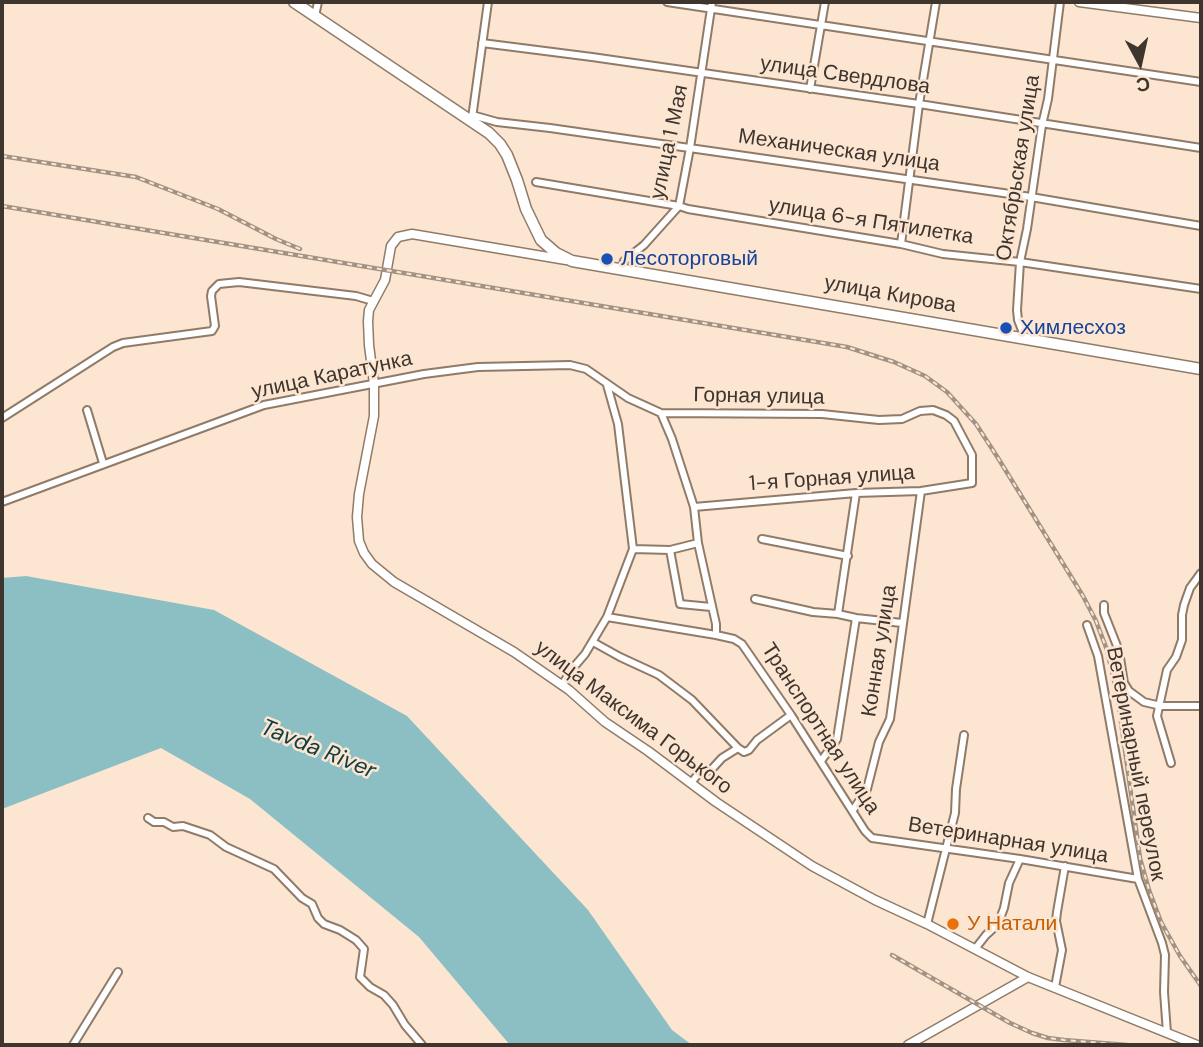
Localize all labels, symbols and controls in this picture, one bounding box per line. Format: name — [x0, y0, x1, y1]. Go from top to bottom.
north arrow — [1105, 28, 1175, 98]
street label: улица Свердлова — [758, 52, 932, 100]
text: С — [1134, 71, 1152, 98]
street label: Октябрьская улица — [992, 73, 1046, 263]
street label: улица 1 Мая — [646, 83, 694, 201]
street label: Механическая улица — [737, 124, 941, 178]
street label: улица 6-я Пятилетка — [767, 193, 975, 251]
place label: Лесоторговый — [621, 246, 758, 272]
marker: Лесоторговый — [599, 251, 615, 267]
street label: улица Кирова — [822, 271, 958, 319]
place label: Химлесхоз — [1020, 315, 1126, 341]
marker: Химлесхоз — [998, 320, 1014, 336]
street label: улица Каратунка — [249, 347, 415, 405]
street label: Горная улица — [693, 383, 825, 411]
street label: 1-я Горная улица — [748, 461, 916, 497]
street label: Конная улица — [857, 583, 903, 719]
street label: улица Максима Горького — [529, 636, 737, 800]
street label: Транспортная улица — [755, 639, 885, 819]
street label: Ветеринарный переулок — [1100, 645, 1170, 883]
water label: Tavda River — [256, 714, 380, 786]
street label: Ветеринарная улица — [906, 813, 1110, 869]
place label: У Натали — [967, 911, 1057, 937]
marker: У Натали — [945, 916, 961, 932]

